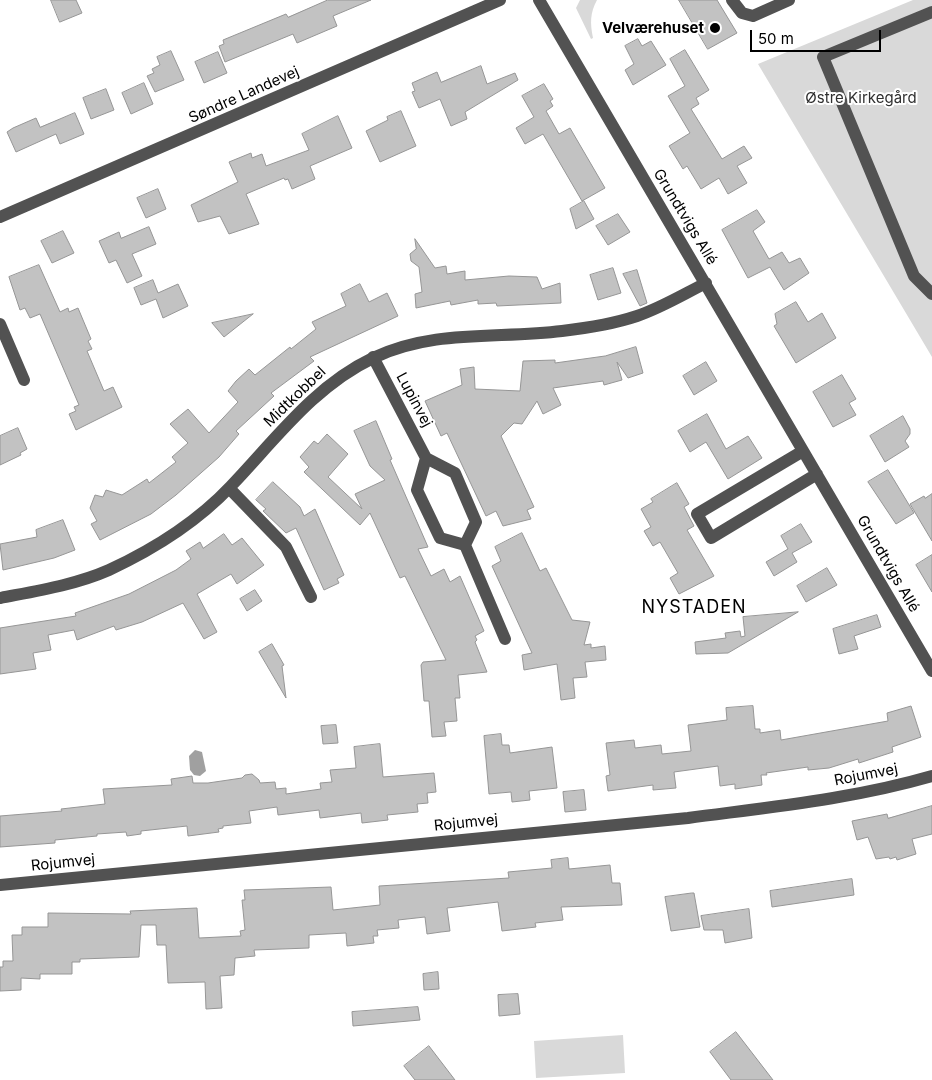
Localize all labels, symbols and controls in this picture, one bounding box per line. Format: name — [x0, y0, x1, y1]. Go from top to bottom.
place label: Velværehuset — [602, 19, 704, 37]
scale bar — [752, 20, 883, 52]
marker: Velværehuset — [708, 21, 722, 35]
text: 50 m — [758, 29, 794, 48]
street label: Søndre Landevej — [186, 63, 302, 127]
park label: Østre Kirkegård — [805, 89, 917, 107]
street label: Grundtvigs Allé — [649, 166, 721, 268]
street label: Midtkobbel — [260, 363, 330, 431]
street label: Lupinvej — [392, 370, 436, 430]
street label: Grundtvigs Allé — [853, 512, 923, 616]
district label: NYSTADEN — [640, 597, 748, 619]
street label: Rojumvej — [833, 760, 899, 790]
street label: Rojumvej — [433, 811, 499, 835]
street label: Rojumvej — [30, 851, 96, 875]

